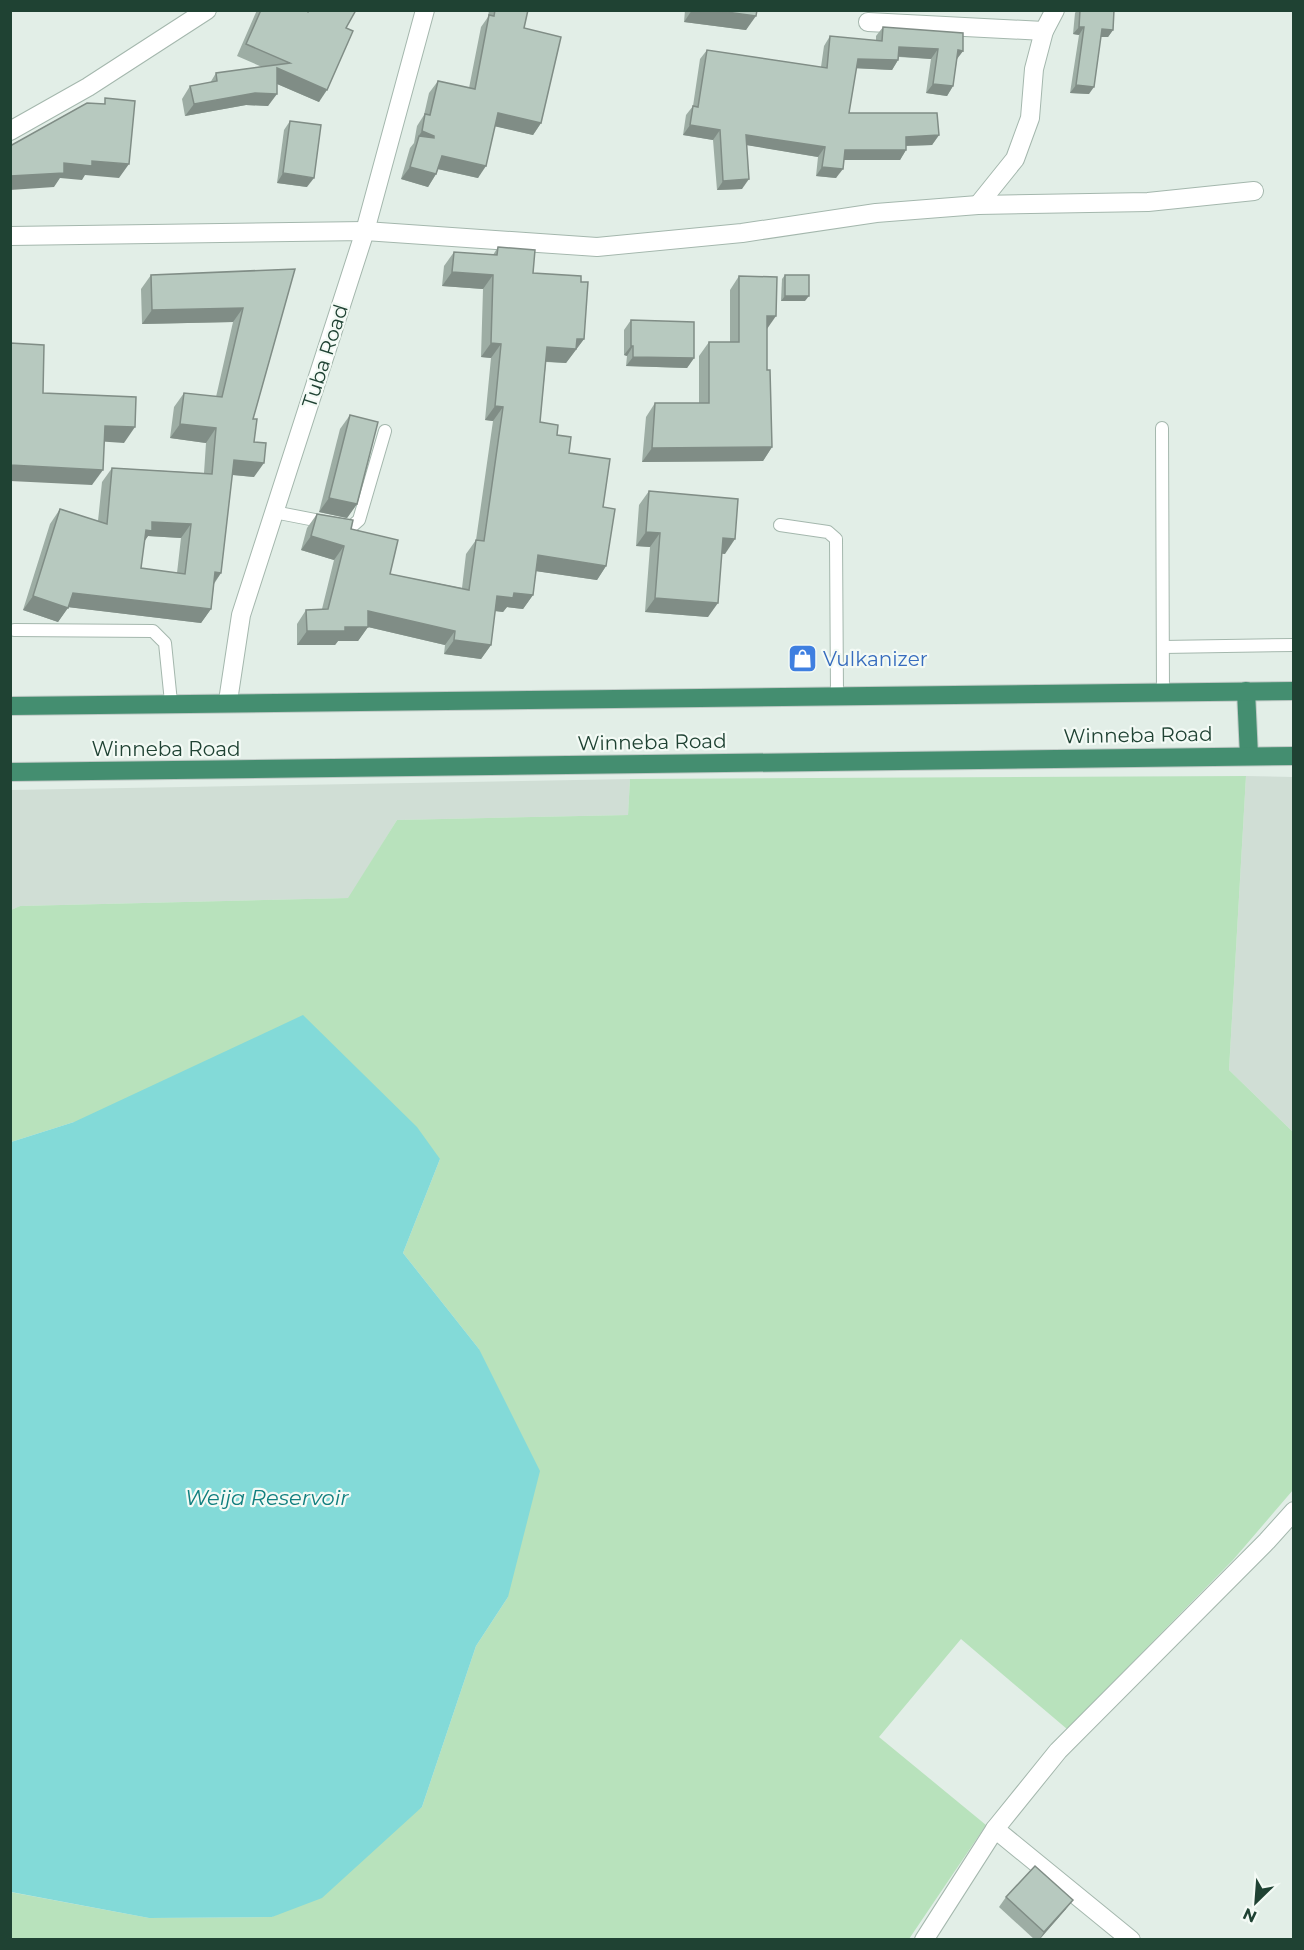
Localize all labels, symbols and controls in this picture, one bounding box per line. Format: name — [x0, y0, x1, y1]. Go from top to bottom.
street label: Tuba Road — [297, 301, 353, 411]
shop icon: Vulkanizer — [786, 643, 818, 675]
place label: Vulkanizer — [823, 647, 928, 671]
street label: Winneba Road — [1063, 722, 1213, 748]
street label: Winneba Road — [577, 729, 727, 755]
street label: Winneba Road — [91, 737, 241, 761]
water label: Weija Reservoir — [185, 1485, 349, 1510]
north arrow — [1226, 1872, 1286, 1932]
text: N — [1240, 1904, 1260, 1926]

